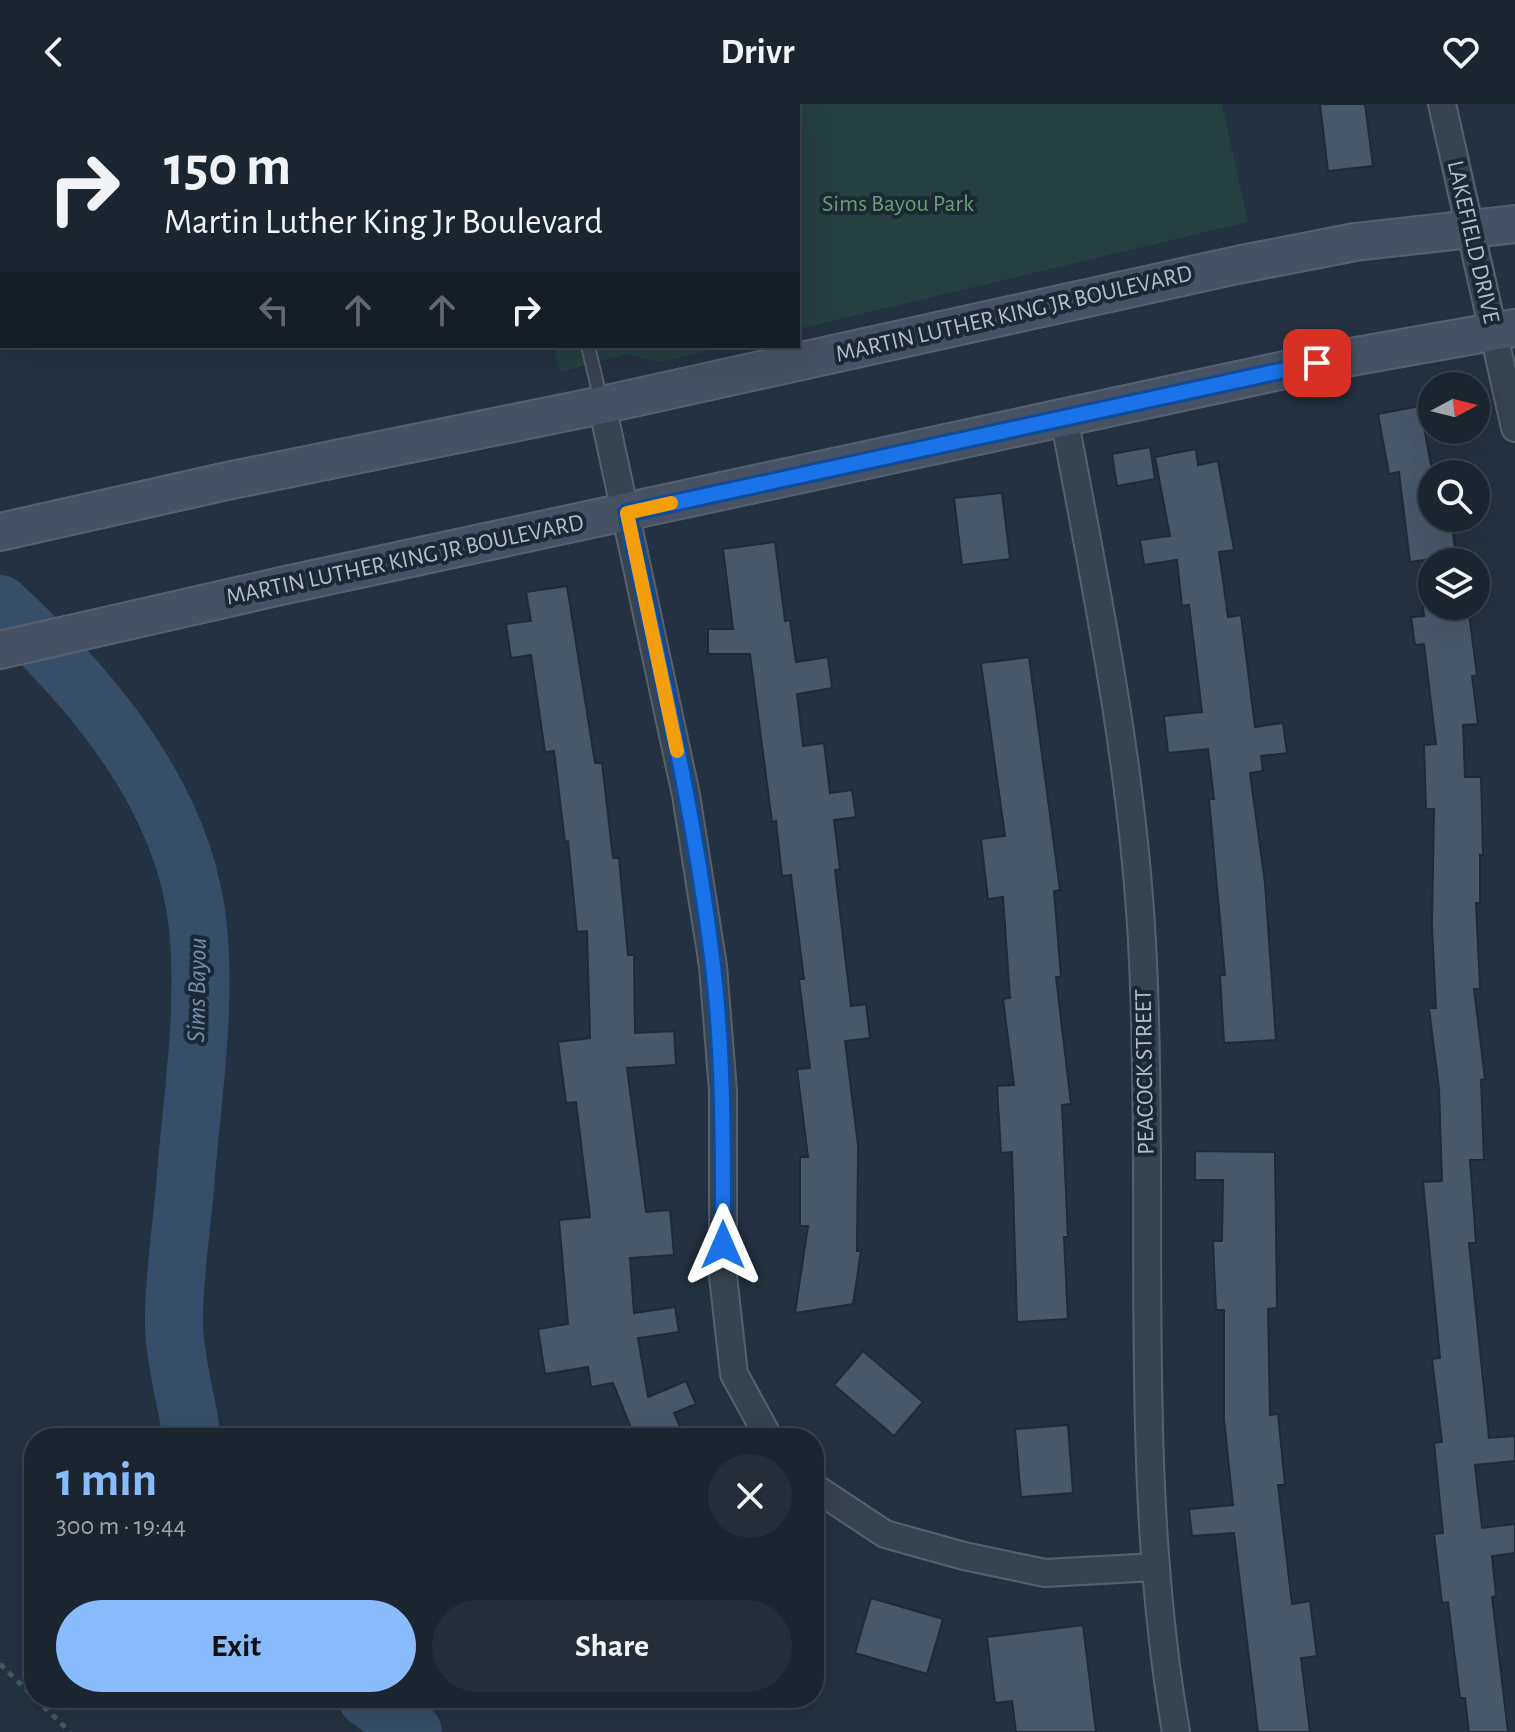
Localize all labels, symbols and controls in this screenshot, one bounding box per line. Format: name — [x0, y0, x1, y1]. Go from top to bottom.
icon: back — [32, 30, 76, 74]
icon: heart — [1439, 30, 1483, 74]
text: Drivr — [721, 34, 794, 70]
icon: right — [32, 136, 136, 240]
text: 150 m — [164, 139, 291, 195]
street label: LAKEFIELD DRIVE — [1443, 158, 1504, 326]
park label: Sims Bayou Park — [822, 192, 974, 216]
text: Martin Luther King Jr Boulevard — [164, 204, 603, 240]
street label: MARTIN LUTHER KING JR BOULEVARD — [834, 261, 1194, 367]
icon: left — [252, 288, 296, 332]
icon: ahead — [336, 288, 380, 332]
icon: ahead — [420, 288, 464, 332]
icon: right — [504, 288, 548, 332]
pin — [1283, 329, 1351, 397]
icon: arrive — [1295, 341, 1339, 385]
north arrow — [1418, 372, 1490, 444]
map controls — [1418, 372, 1490, 620]
button: search — [1418, 460, 1490, 532]
street label: MARTIN LUTHER KING JR BOULEVARD — [224, 510, 586, 610]
button: layers — [1418, 548, 1490, 620]
water label: Sims Bayou — [183, 937, 211, 1043]
street label: PEACOCK STREET — [1132, 989, 1158, 1155]
position arrow — [681, 1203, 765, 1287]
button: close — [708, 1454, 792, 1538]
text: 1 min — [56, 1457, 157, 1505]
text: 300 m · 19:44 — [56, 1513, 186, 1539]
button: Exit — [56, 1600, 416, 1692]
button: Share — [432, 1600, 792, 1692]

